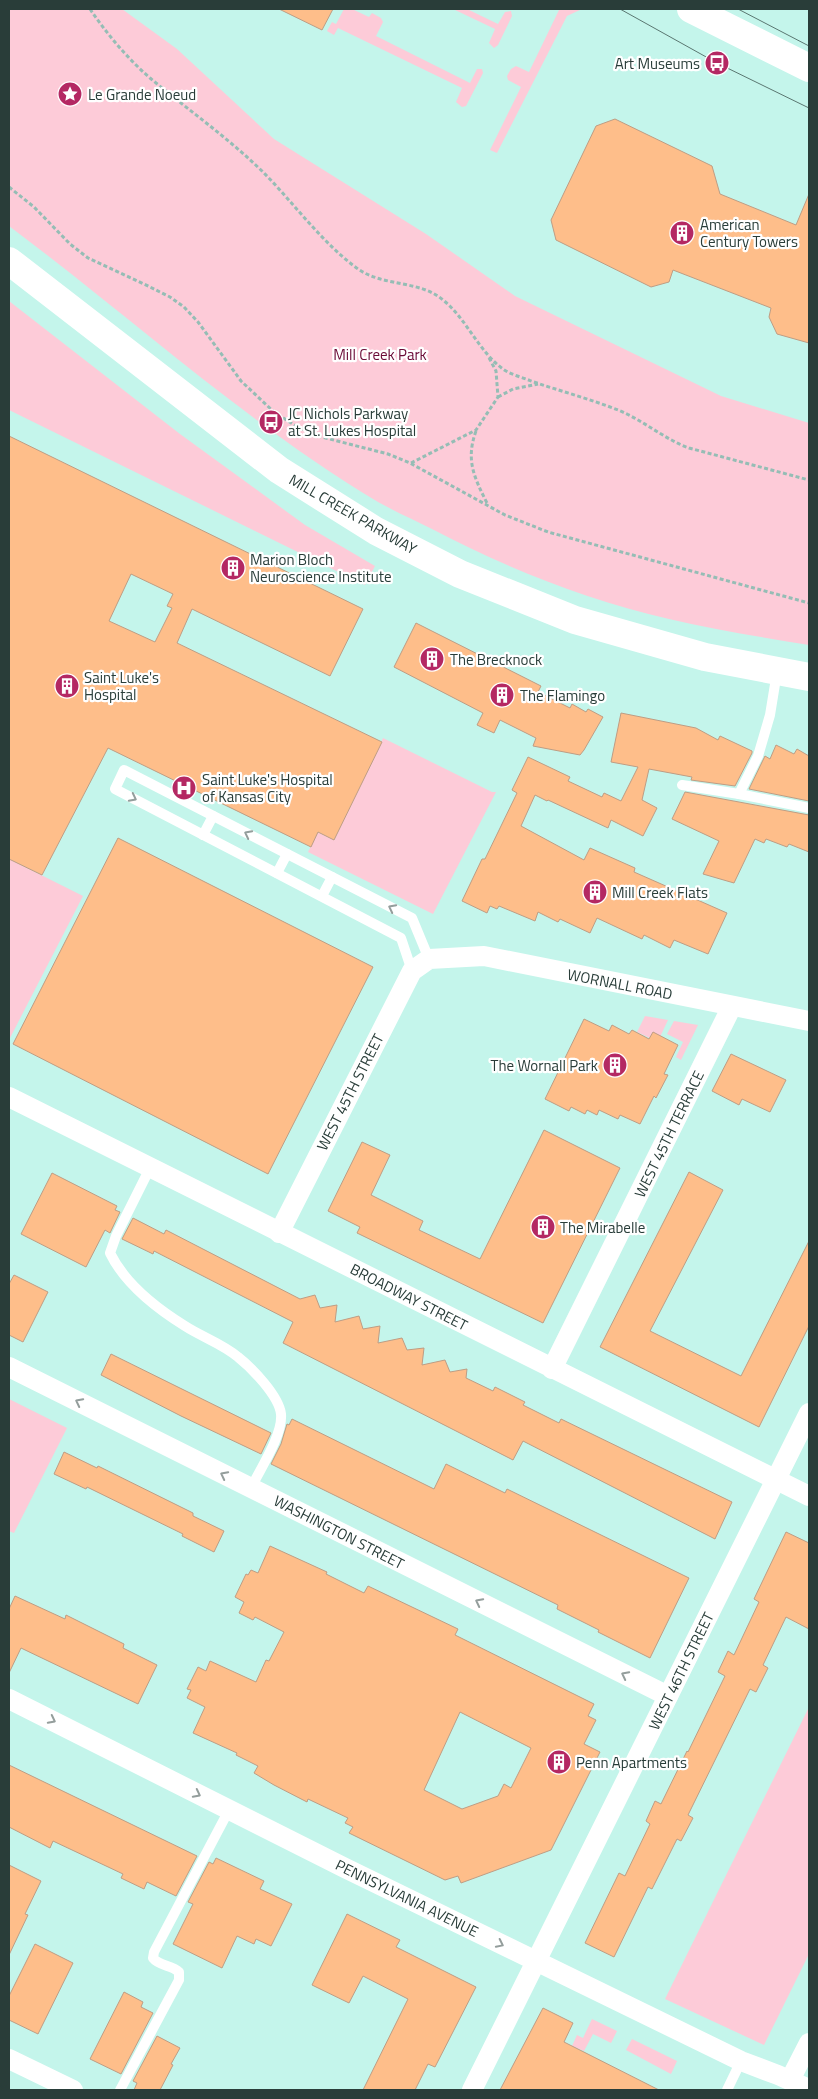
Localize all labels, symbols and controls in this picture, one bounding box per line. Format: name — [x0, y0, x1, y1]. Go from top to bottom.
bus stop icon: Art Museums — [704, 50, 730, 76]
place label: Art Museums — [615, 52, 700, 75]
place icon: Le Grande Noeud — [57, 81, 83, 107]
place label: Le Grande Noeud — [88, 83, 196, 106]
place label: American Century Towers — [700, 213, 798, 253]
building icon: American Century Towers — [669, 220, 695, 246]
park label: Mill Creek Park — [333, 343, 427, 366]
place label: JC Nichols Parkway at St. Lukes Hospital — [288, 402, 416, 442]
bus stop icon: JC Nichols Parkway at St. Lukes Hospital — [258, 409, 284, 435]
street label: MILL CREEK PARKWAY — [285, 468, 421, 560]
place label: Marion Bloch Neuroscience Institute — [250, 548, 392, 588]
building icon: Marion Bloch Neuroscience Institute — [220, 555, 246, 581]
building icon: The Brecknock — [419, 646, 445, 672]
place label: The Brecknock — [450, 648, 542, 671]
place label: Saint Luke's Hospital — [84, 666, 159, 706]
building icon: Saint Luke's Hospital — [54, 673, 80, 699]
building icon: The Flamingo — [489, 682, 515, 708]
place label: The Flamingo — [520, 684, 605, 707]
place label: Saint Luke's Hospital of Kansas City — [202, 768, 333, 808]
hospital icon: Saint Luke's Hospital of Kansas City — [171, 775, 197, 801]
one-way arrow — [128, 792, 137, 802]
one-way arrow — [244, 830, 253, 840]
building icon: Mill Creek Flats — [582, 879, 608, 905]
place label: Mill Creek Flats — [612, 881, 708, 904]
one-way arrow — [388, 904, 397, 914]
street label: WORNALL ROAD — [565, 963, 675, 1005]
street label: WEST 45TH STREET — [311, 1029, 390, 1155]
building icon: The Wornall Park — [602, 1052, 628, 1078]
place label: The Wornall Park — [491, 1054, 598, 1077]
street label: WEST 45TH TERRACE — [628, 1067, 710, 1201]
building icon: The Mirabelle — [530, 1214, 556, 1240]
place label: The Mirabelle — [560, 1216, 645, 1239]
street label: BROADWAY STREET — [346, 1257, 472, 1337]
one-way arrow — [75, 1398, 84, 1408]
one-way arrow — [221, 1471, 230, 1481]
street label: WASHINGTON STREET — [270, 1489, 408, 1575]
one-way arrow — [476, 1598, 485, 1608]
street label: WEST 46TH STREET — [642, 1608, 720, 1734]
one-way arrow — [621, 1671, 630, 1681]
one-way arrow — [47, 1714, 56, 1725]
building icon: Penn Apartments — [546, 1749, 572, 1775]
place label: Penn Apartments — [576, 1751, 687, 1774]
one-way arrow — [192, 1787, 201, 1797]
street label: PENNSYLVANIA AVENUE — [332, 1853, 482, 1943]
one-way arrow — [494, 1938, 503, 1948]

